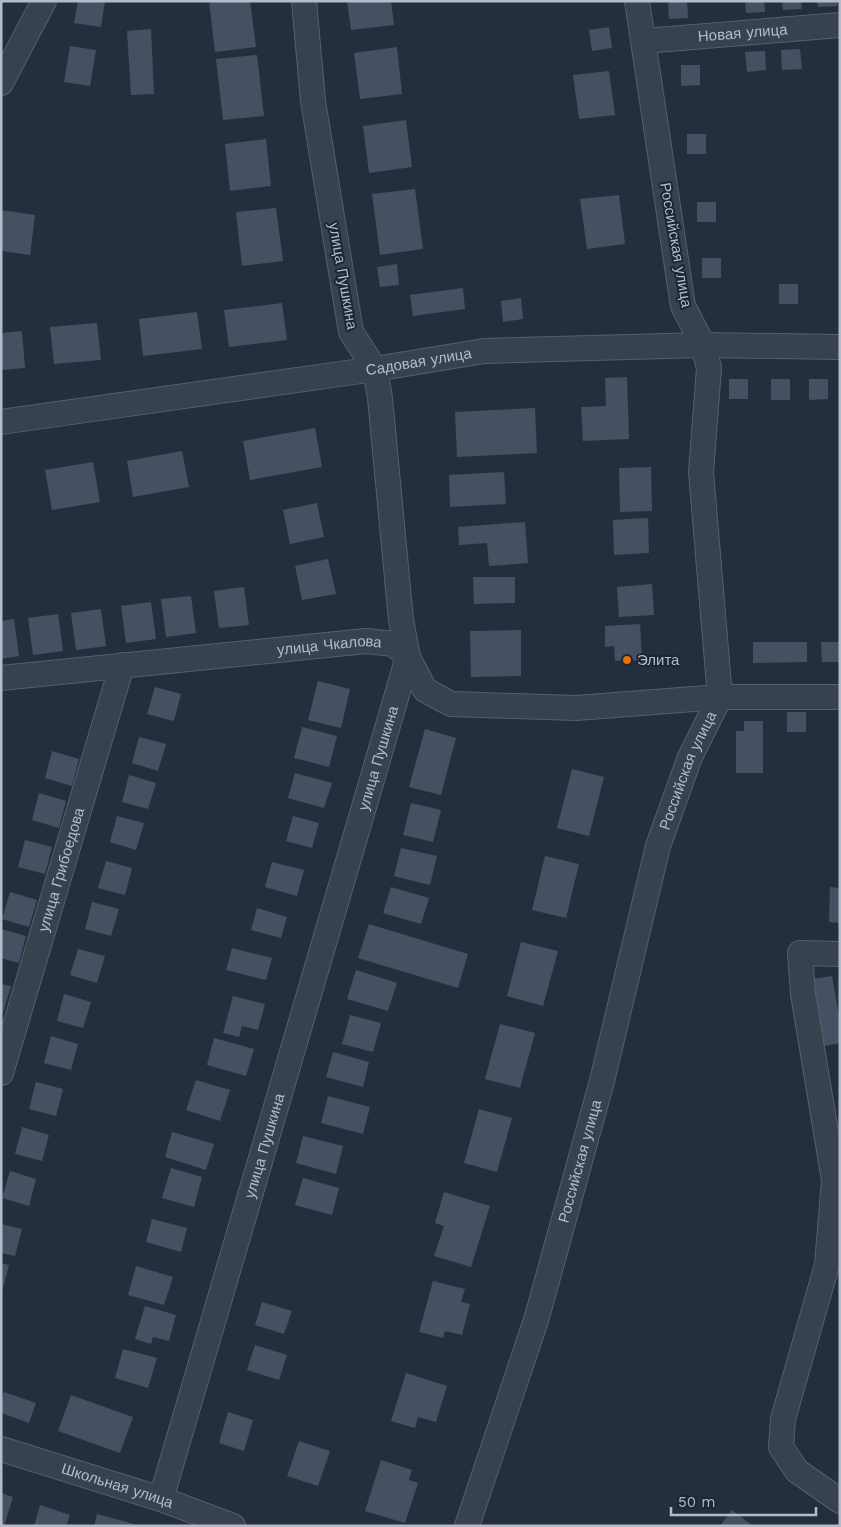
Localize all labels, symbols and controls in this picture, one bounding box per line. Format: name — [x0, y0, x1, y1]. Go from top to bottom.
street label: Новая улица — [697, 20, 789, 46]
street label: Российская улица — [656, 181, 696, 310]
street label: улица Пушкина — [325, 221, 361, 332]
street label: Садовая улица — [365, 344, 474, 379]
street label: улица Чкалова — [276, 632, 383, 659]
place label: Элита — [637, 651, 680, 669]
marker: Элита — [621, 654, 633, 666]
street label: улица Пушкина — [354, 703, 402, 813]
street label: Российская улица — [656, 708, 721, 832]
street label: улица Грибоедова — [34, 805, 88, 934]
street label: улица Пушкина — [241, 1091, 289, 1200]
street label: Российская улица — [554, 1097, 606, 1225]
street label: Школьная улица — [59, 1459, 176, 1512]
scale bar — [671, 1484, 816, 1516]
text: 50 m — [678, 1493, 715, 1511]

